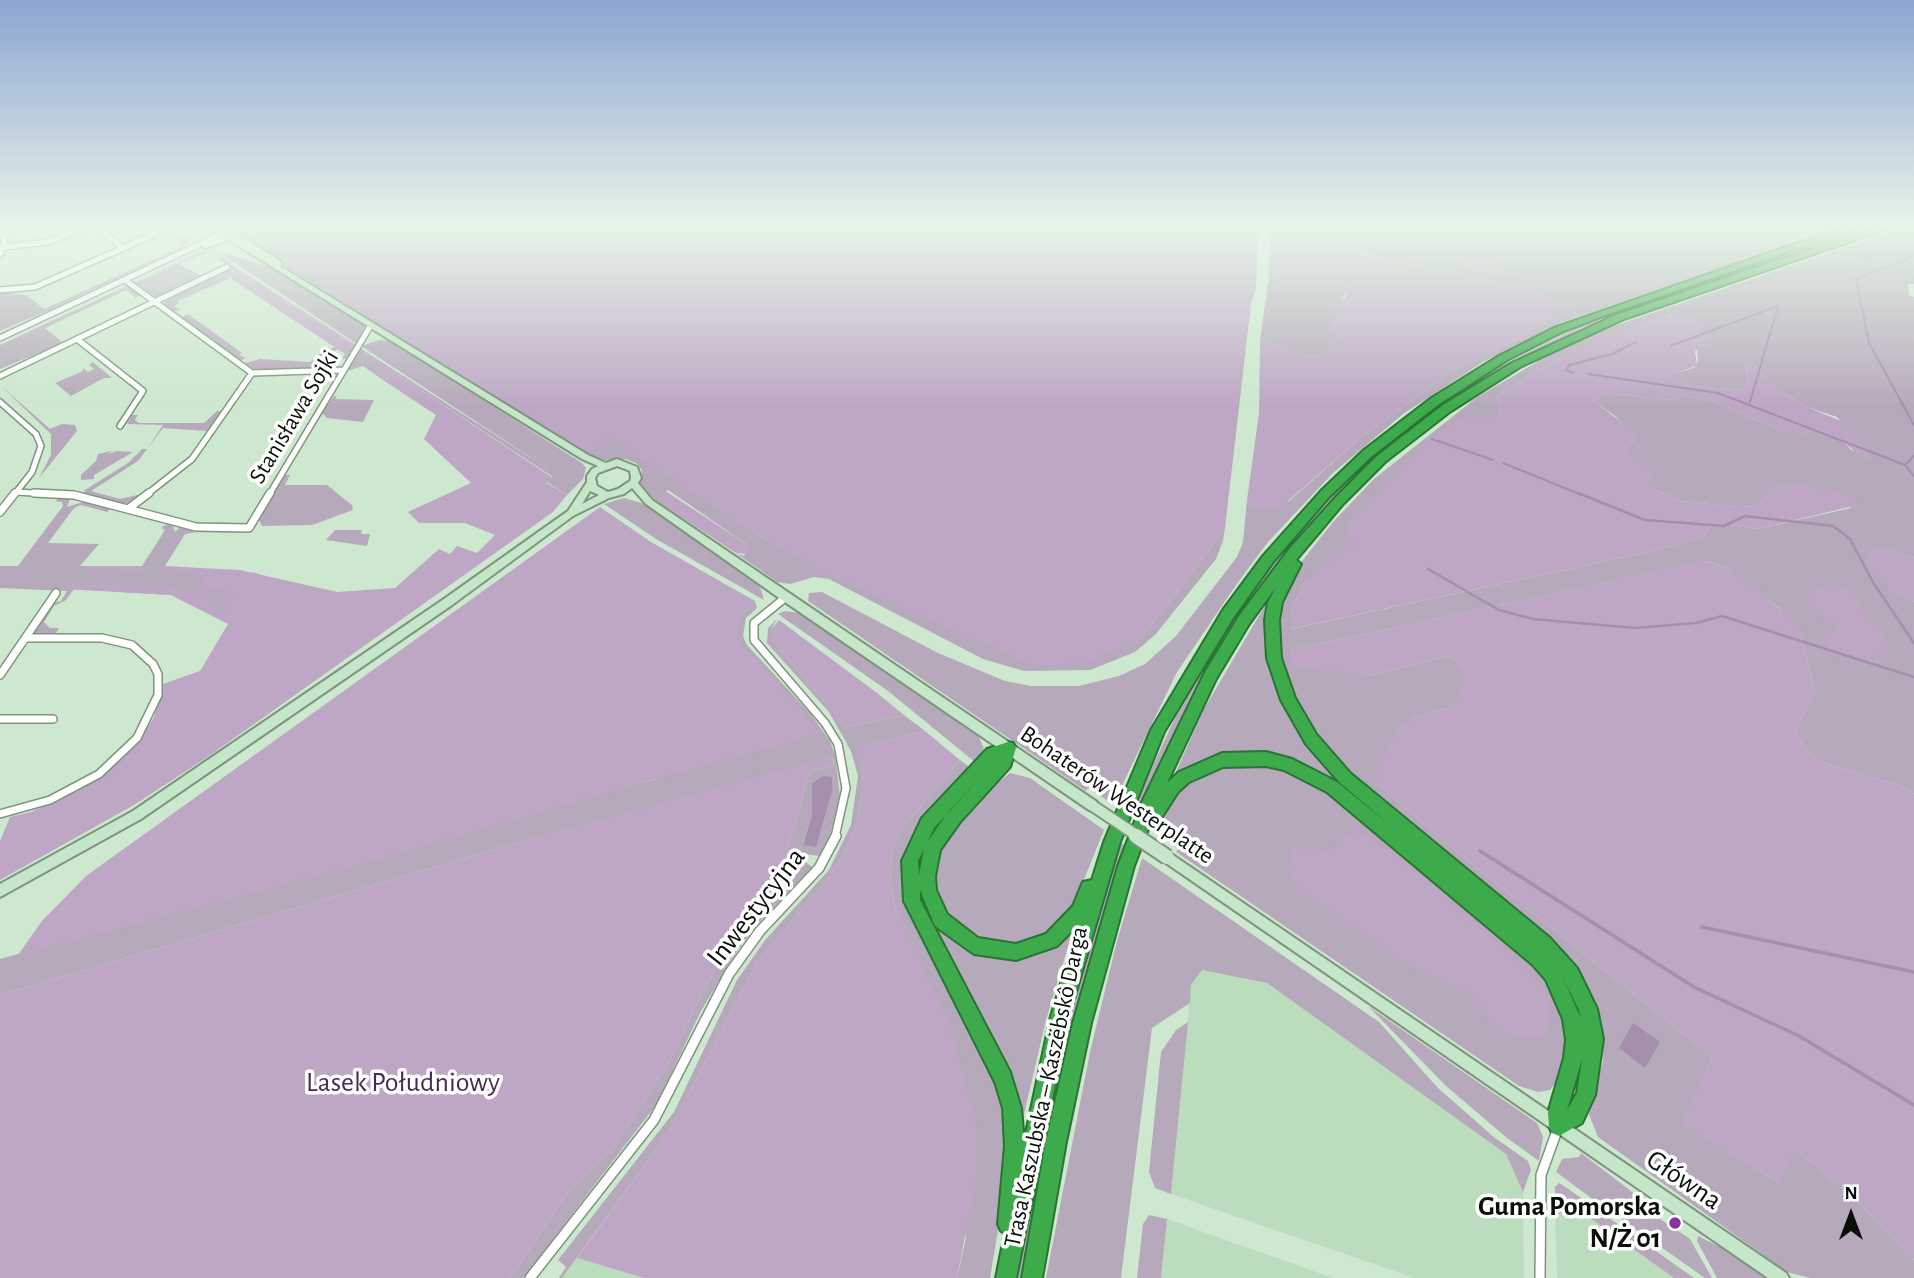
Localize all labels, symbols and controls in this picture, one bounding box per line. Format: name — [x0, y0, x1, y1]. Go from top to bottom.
street label: Stanisława Sojki — [243, 345, 345, 489]
street label: Bohaterów Westerplatte — [1015, 719, 1219, 871]
street label: Inwestycyjna — [699, 841, 813, 973]
street label: Trasa Kaszubska – Kaszëbskô Darga — [998, 924, 1094, 1250]
park label: Lasek Południowy — [306, 1066, 500, 1100]
street label: Główna — [1640, 1143, 1728, 1217]
north arrow — [1816, 1180, 1886, 1250]
text: N — [1844, 1184, 1858, 1203]
place label: Guma Pomorska N/Ż 01 — [1478, 1190, 1661, 1256]
marker: Guma Pomorska N/Ż 01 — [1667, 1215, 1683, 1231]

